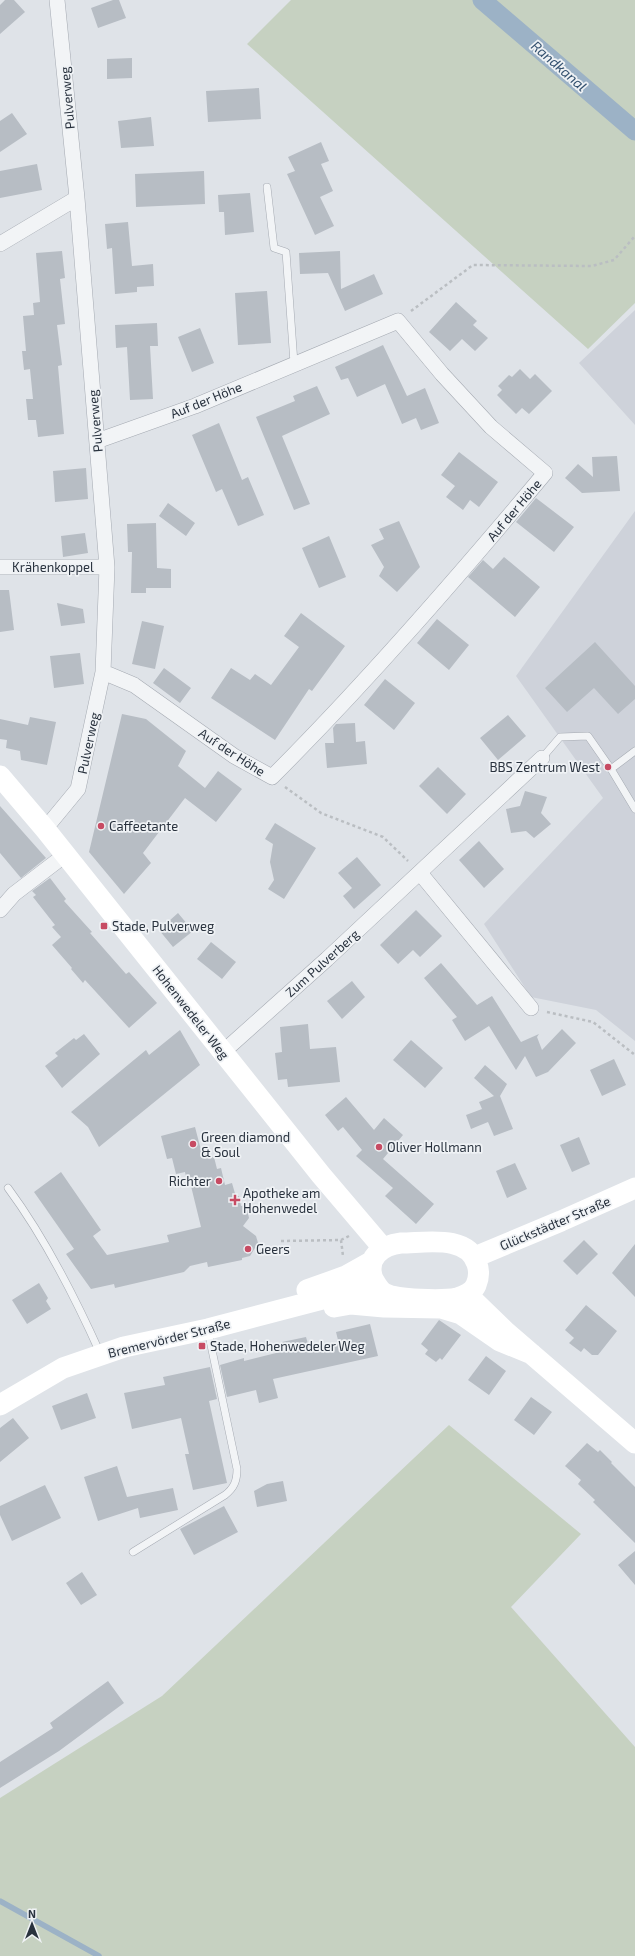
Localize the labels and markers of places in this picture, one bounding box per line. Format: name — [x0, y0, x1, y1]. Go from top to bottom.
place label: BBS Zentrum West — [489, 759, 600, 775]
marker: BBS Zentrum West — [603, 762, 613, 772]
place label: Caffeetante — [109, 818, 178, 834]
marker: Caffeetante — [96, 821, 106, 831]
place label: Stade, Pulverweg — [112, 918, 214, 934]
marker: Stade, Pulverweg — [99, 921, 109, 931]
place label: Green diamond & Soul — [201, 1129, 290, 1160]
marker: Green diamond & Soul — [188, 1139, 198, 1149]
place label: Oliver Hollmann — [387, 1139, 482, 1155]
marker: Oliver Hollmann — [374, 1142, 384, 1152]
place label: Richter — [169, 1173, 211, 1189]
marker: Richter — [214, 1176, 224, 1186]
place label: Apotheke am Hohenwedel — [243, 1185, 320, 1216]
marker: Apotheke am Hohenwedel — [230, 1195, 240, 1205]
place label: Geers — [256, 1241, 290, 1257]
marker: Geers — [243, 1244, 253, 1254]
place label: Stade, Hohenwedeler Weg — [210, 1338, 365, 1354]
marker: Stade, Hohenwedeler Weg — [197, 1341, 207, 1351]

